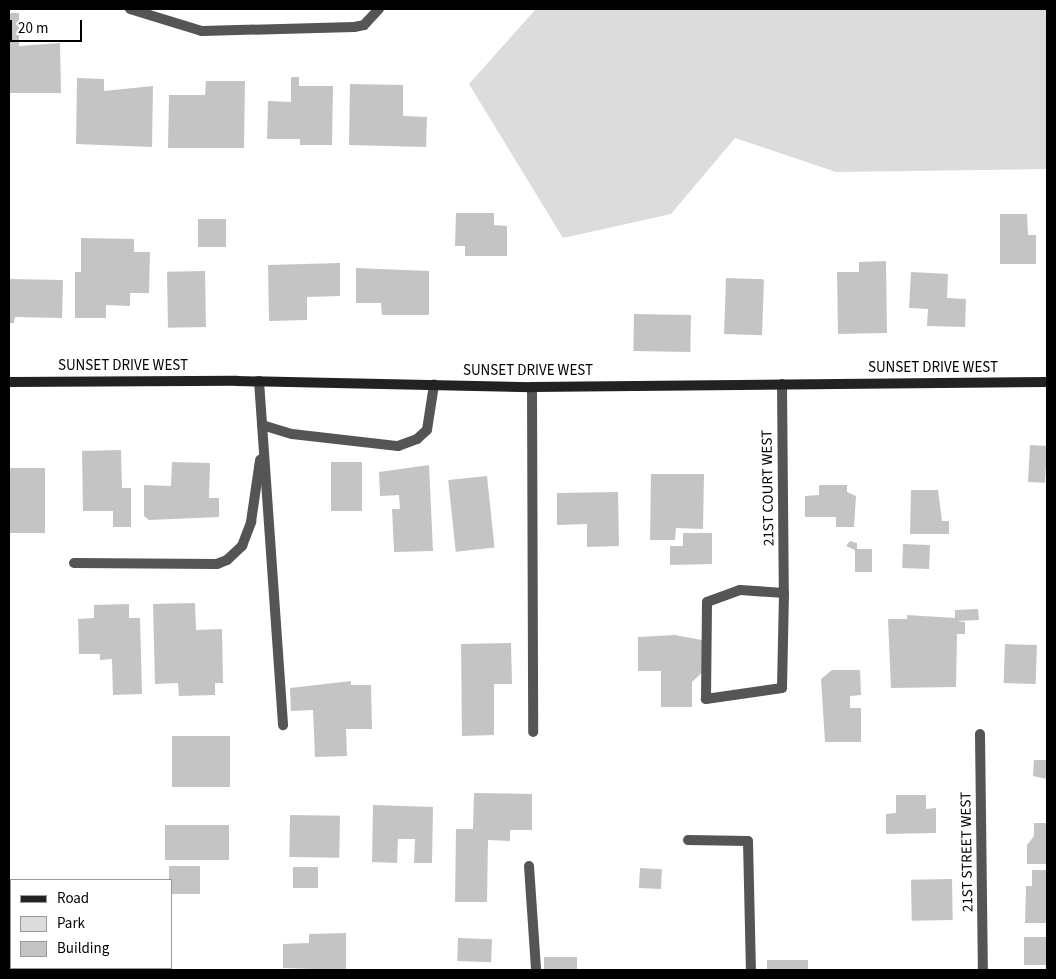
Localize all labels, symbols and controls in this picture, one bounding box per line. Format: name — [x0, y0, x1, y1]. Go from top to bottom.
scale bar — [12, 10, 85, 42]
text: 20 m — [18, 18, 48, 39]
street label: SUNSET DRIVE WEST — [58, 357, 188, 375]
street label: SUNSET DRIVE WEST — [868, 359, 998, 377]
street label: SUNSET DRIVE WEST — [463, 362, 593, 380]
street label: 21ST COURT WEST — [758, 430, 778, 546]
street label: 21ST STREET WEST — [957, 792, 977, 912]
legend — [10, 879, 172, 969]
text: Road — [57, 888, 89, 909]
text: Park — [57, 913, 85, 934]
text: Building — [57, 938, 109, 959]

